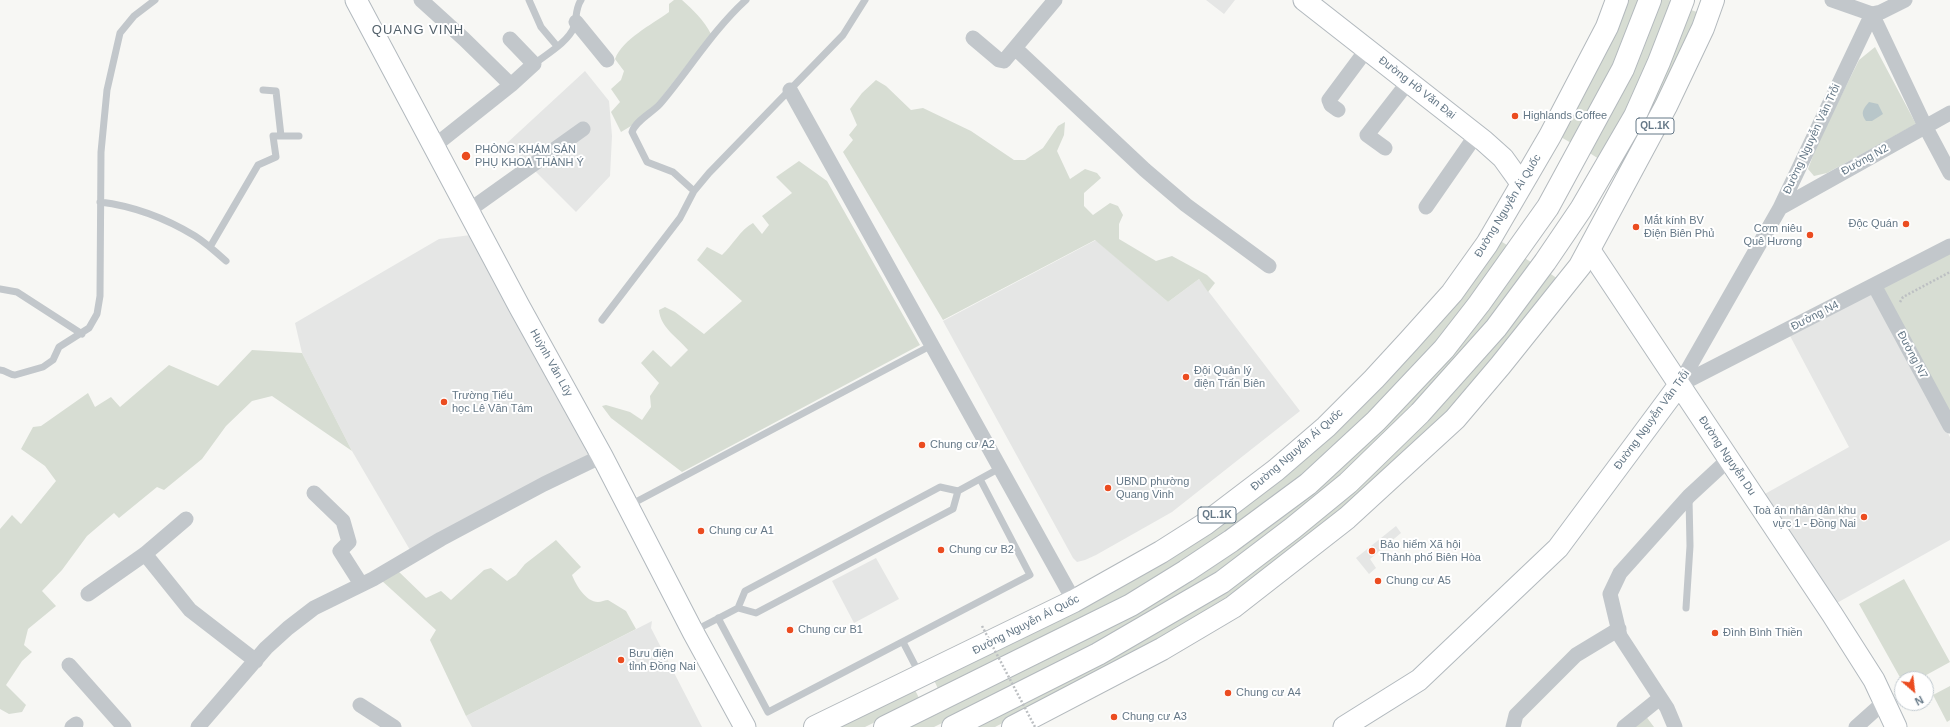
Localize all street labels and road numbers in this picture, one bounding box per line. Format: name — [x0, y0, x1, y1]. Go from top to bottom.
street label: Đường Hồ Văn Đại — [1376, 54, 1458, 122]
street label: Đường Nguyễn Văn Trỗi — [1781, 82, 1843, 196]
road number: QL.1K — [1636, 118, 1674, 134]
street label: Đường N2 — [1839, 142, 1891, 178]
street label: Đường Nguyễn Ái Quốc — [1472, 152, 1544, 260]
street label: Đường N4 — [1789, 298, 1841, 334]
street label: Huỳnh Văn Lũy — [527, 327, 575, 399]
street label: Đường N7 — [1894, 329, 1930, 381]
street label: Đường Nguyễn Văn Trỗi — [1611, 368, 1693, 472]
street label: Đường Nguyễn Ái Quốc — [1248, 406, 1346, 494]
street label: Đường Nguyễn Du — [1696, 414, 1758, 498]
road number: QL.1K — [1198, 507, 1236, 523]
street label: Đường Nguyễn Ái Quốc — [970, 592, 1082, 658]

